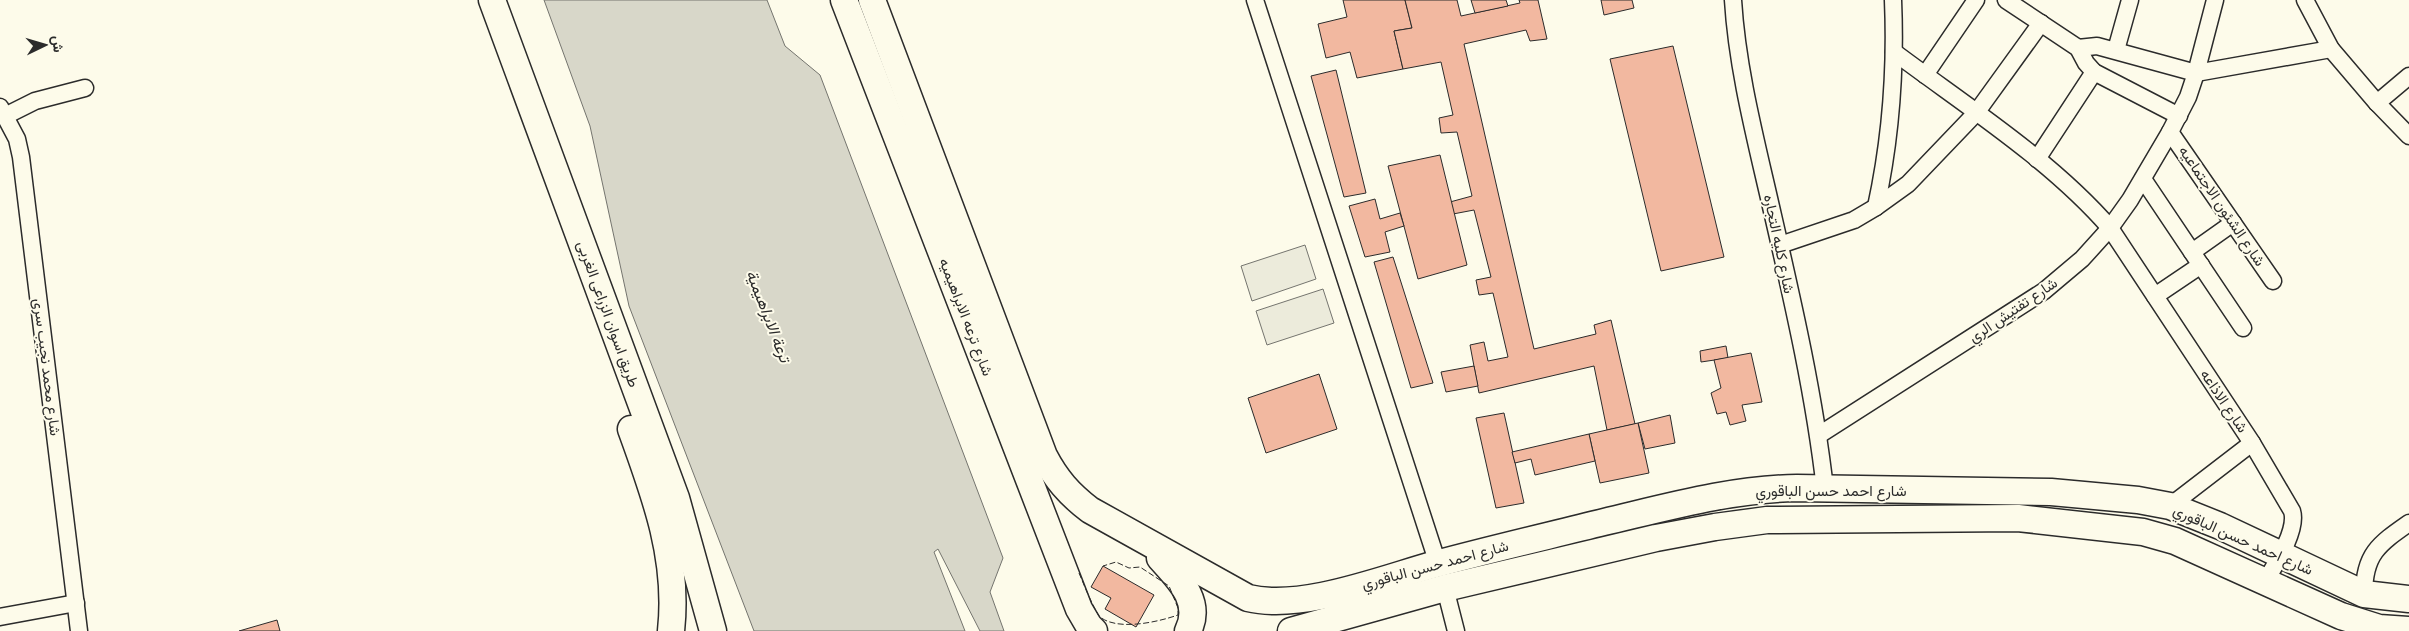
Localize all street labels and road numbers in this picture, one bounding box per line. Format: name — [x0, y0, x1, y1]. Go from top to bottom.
street label: شارع الشئون الاجتماعيه — [2173, 142, 2270, 271]
street label: شارع كليه التجاره — [1758, 193, 1799, 296]
street label: طريق اسوان الزراعى الغربى — [572, 238, 644, 390]
street label: شارع ترعه الابراهيميه — [933, 255, 998, 379]
street label: شارع تفتيش الري — [1965, 273, 2063, 350]
street label: شارع محمد نجيب سرى — [28, 297, 65, 437]
street label: شارع الاذاعه — [2195, 365, 2253, 437]
street label: شارع احمد حسن الباقوري — [1755, 481, 1907, 504]
street label: شارع احمد حسن الباقوري — [2169, 500, 2316, 583]
street label: شارع احمد حسن الباقوري — [1359, 536, 1512, 597]

